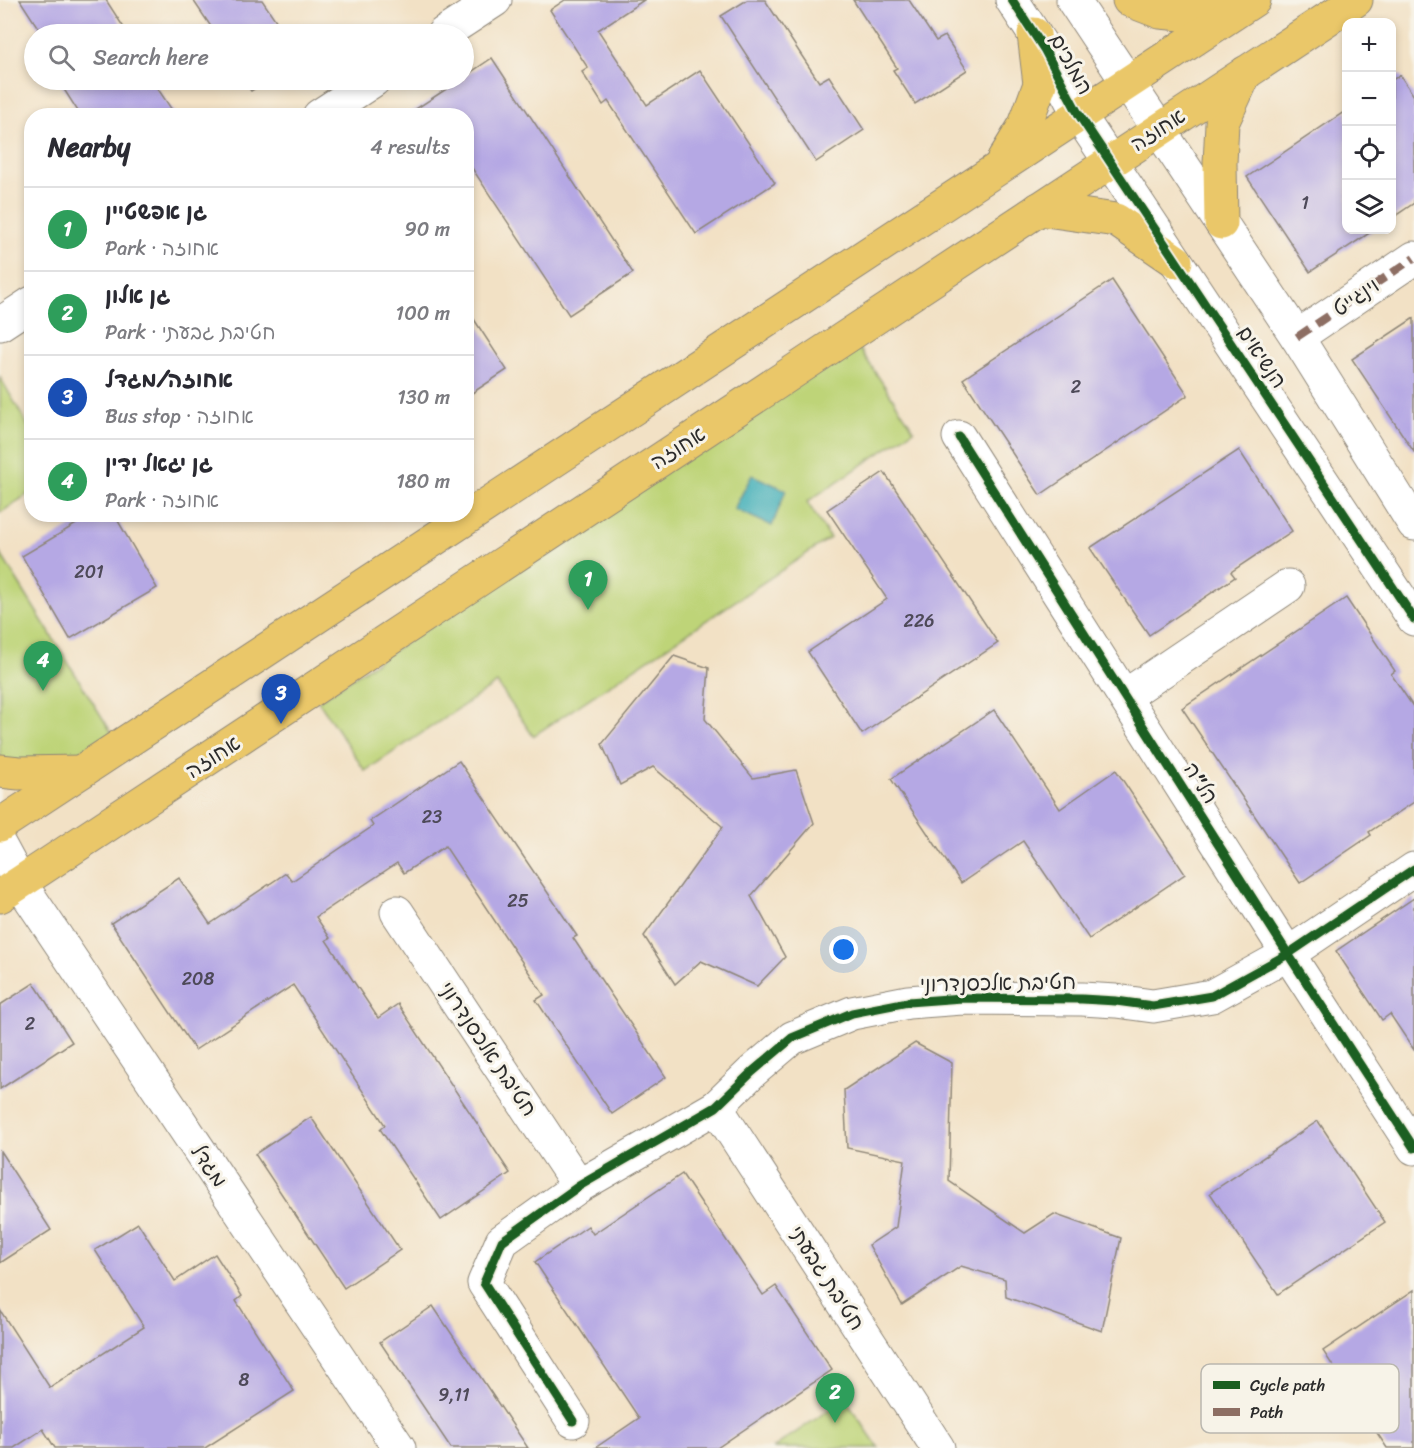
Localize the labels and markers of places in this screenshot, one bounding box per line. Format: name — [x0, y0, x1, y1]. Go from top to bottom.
pin: 1 — [568, 560, 608, 610]
pin: 4 — [24, 642, 63, 691]
pin: 3 — [262, 674, 300, 724]
pin: 2 — [816, 1374, 854, 1423]

